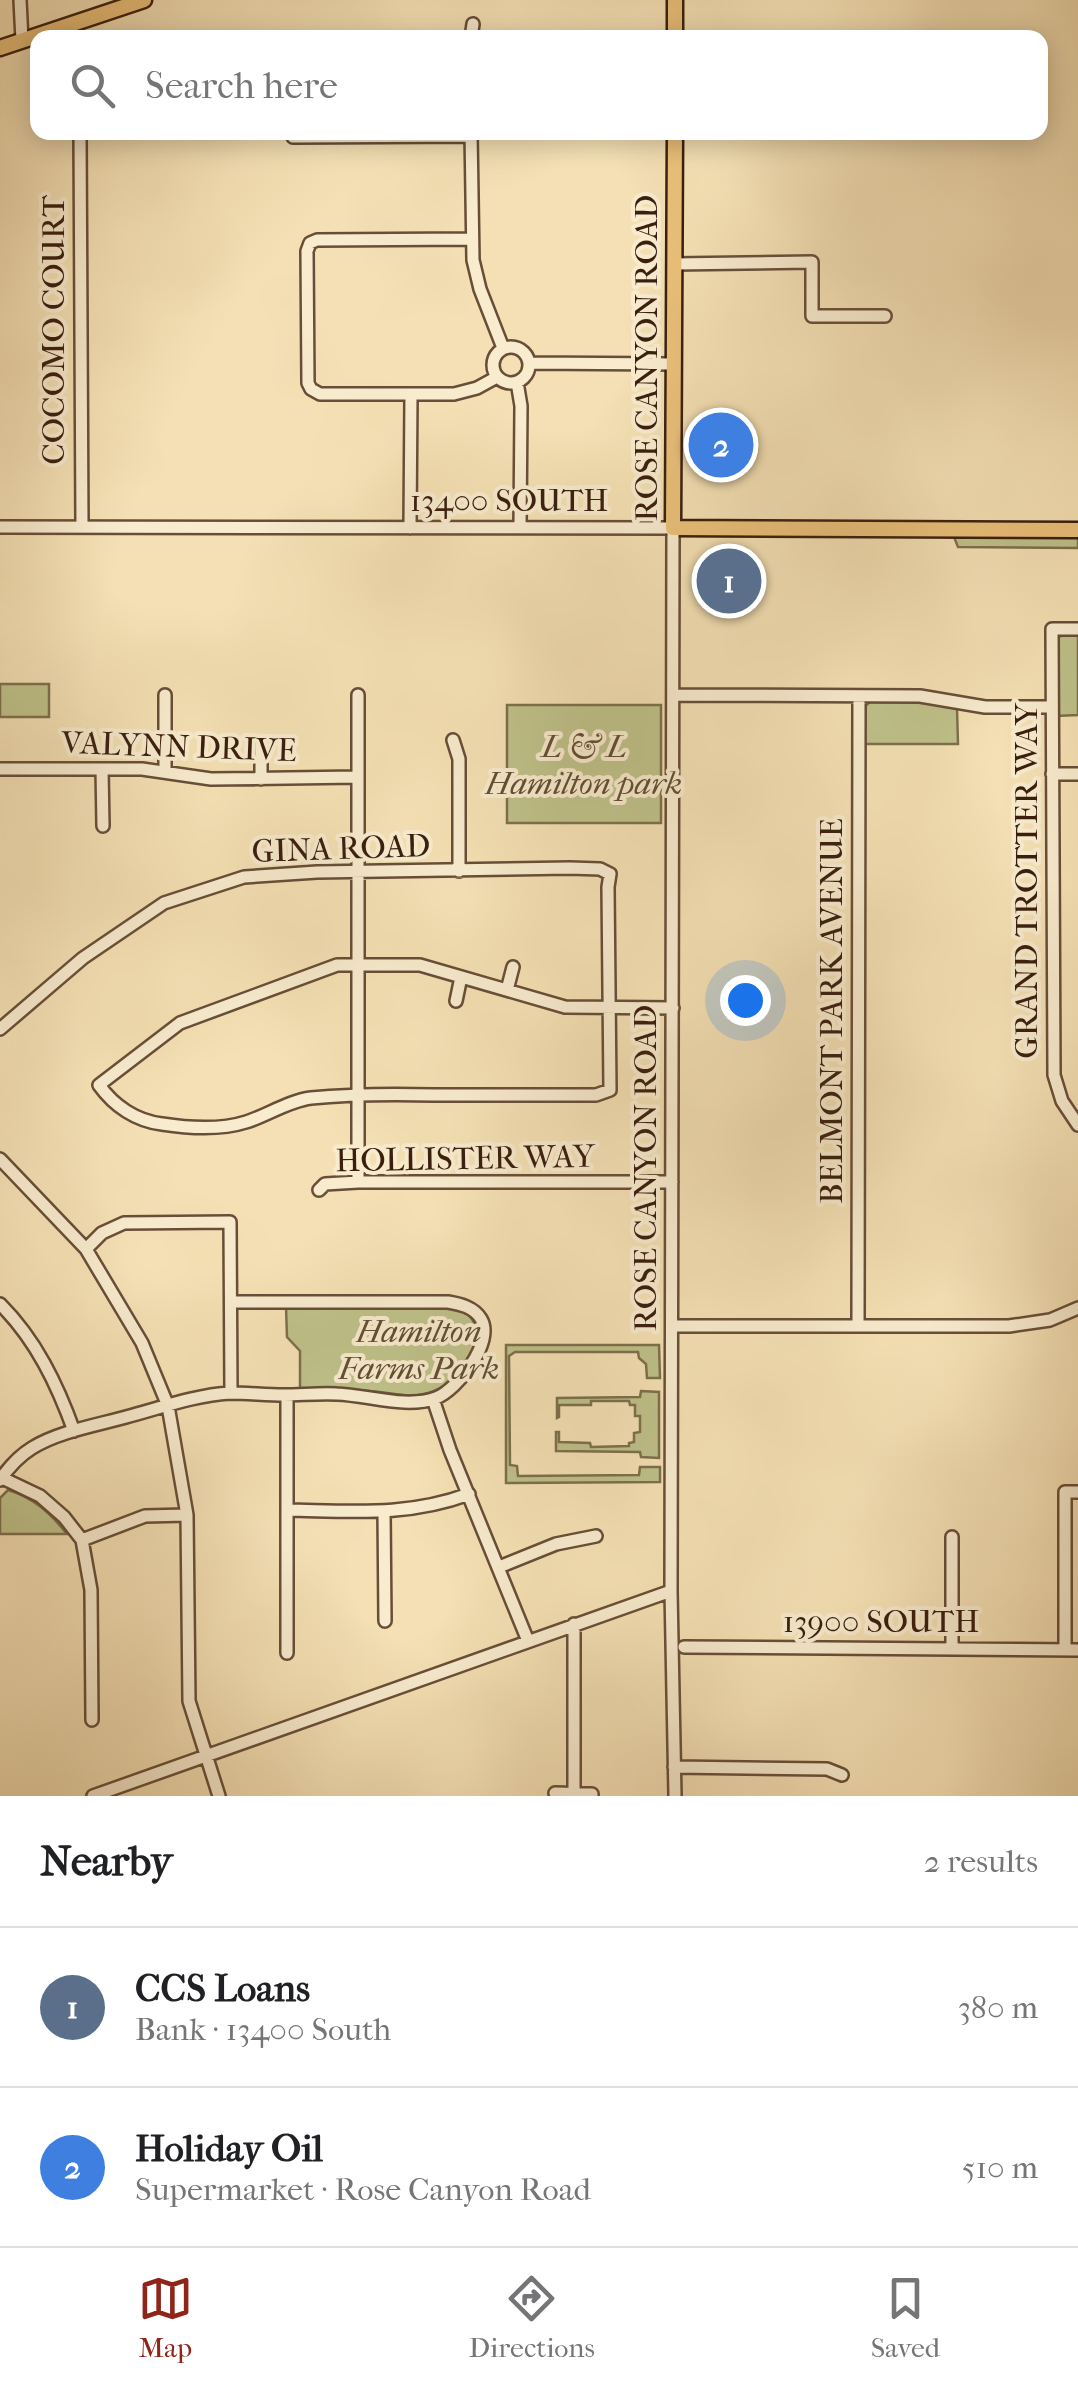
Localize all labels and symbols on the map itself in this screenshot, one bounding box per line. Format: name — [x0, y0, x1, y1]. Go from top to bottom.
street label: COCOMO COURT — [35, 195, 72, 465]
street label: ROSE CANYON ROAD — [628, 195, 665, 521]
pin: 2 — [688, 408, 754, 482]
street label: 13400 SOUTH — [410, 482, 608, 519]
pin: 1 — [696, 544, 762, 618]
street label: GRAND TROTTER WAY — [1008, 702, 1045, 1059]
street label: VALYNN DRIVE — [60, 724, 297, 769]
park label: L & L Hamilton park — [484, 728, 682, 802]
street label: BELMONT PARK AVENUE — [813, 818, 850, 1204]
street label: GINA ROAD — [251, 827, 431, 870]
your location — [720, 975, 771, 1026]
street label: ROSE CANYON ROAD — [627, 1005, 664, 1331]
street label: HOLLISTER WAY — [335, 1138, 596, 1179]
park label: Hamilton Farms Park — [338, 1313, 499, 1387]
street label: 13900 SOUTH — [783, 1603, 979, 1640]

